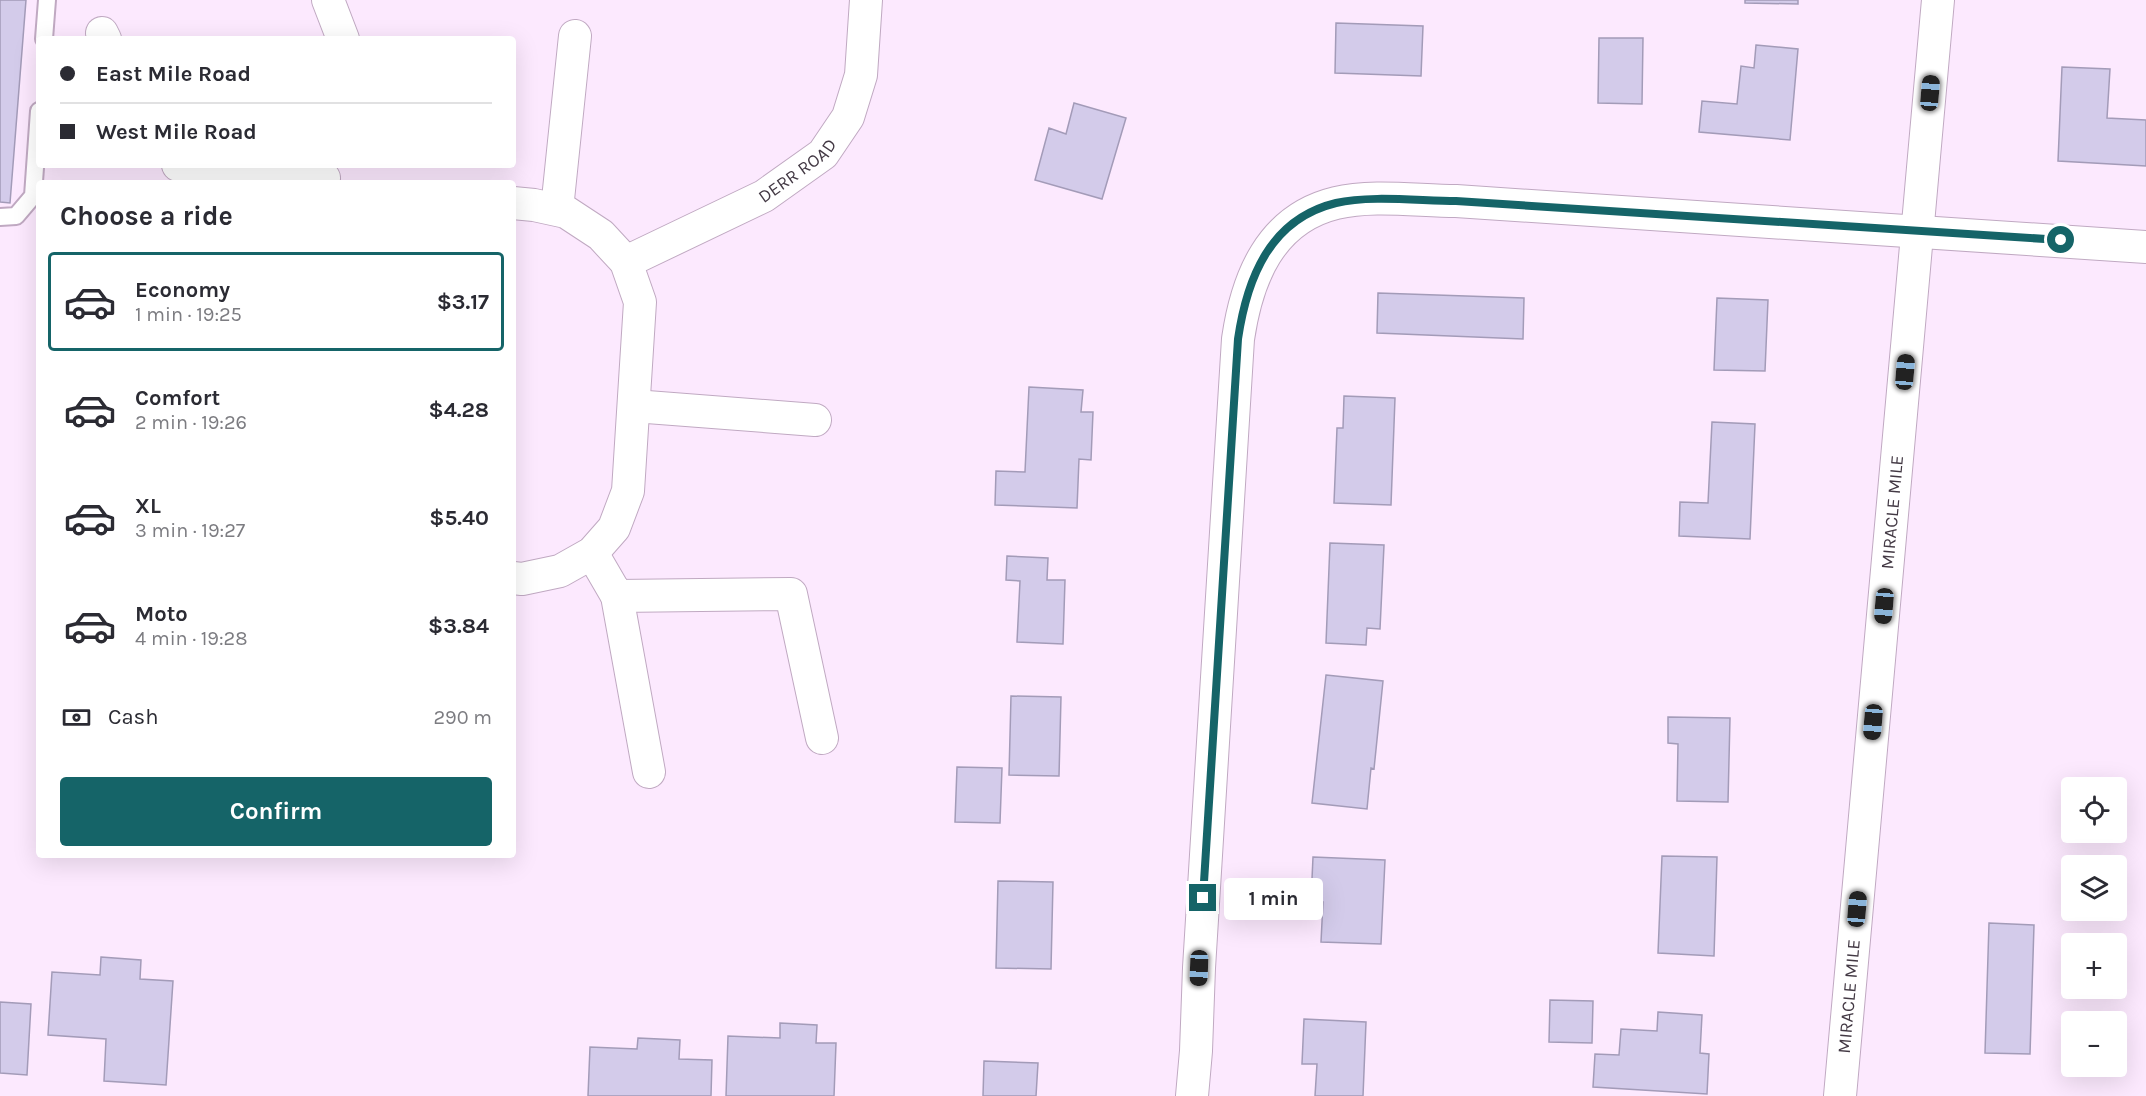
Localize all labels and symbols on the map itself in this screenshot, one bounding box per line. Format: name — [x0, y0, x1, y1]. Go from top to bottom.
car — [1919, 74, 1941, 112]
street label: DERR ROAD — [754, 134, 841, 208]
route start — [2047, 226, 2074, 253]
car — [1894, 353, 1916, 391]
street label: MIRACLE MILE — [1876, 454, 1908, 570]
car — [1873, 587, 1895, 625]
car — [1862, 703, 1884, 741]
callout: 1 min — [1224, 877, 1323, 919]
route end — [1189, 884, 1216, 911]
car — [1846, 890, 1868, 928]
street label: MIRACLE MILE — [1833, 938, 1865, 1054]
car — [1189, 950, 1209, 986]

